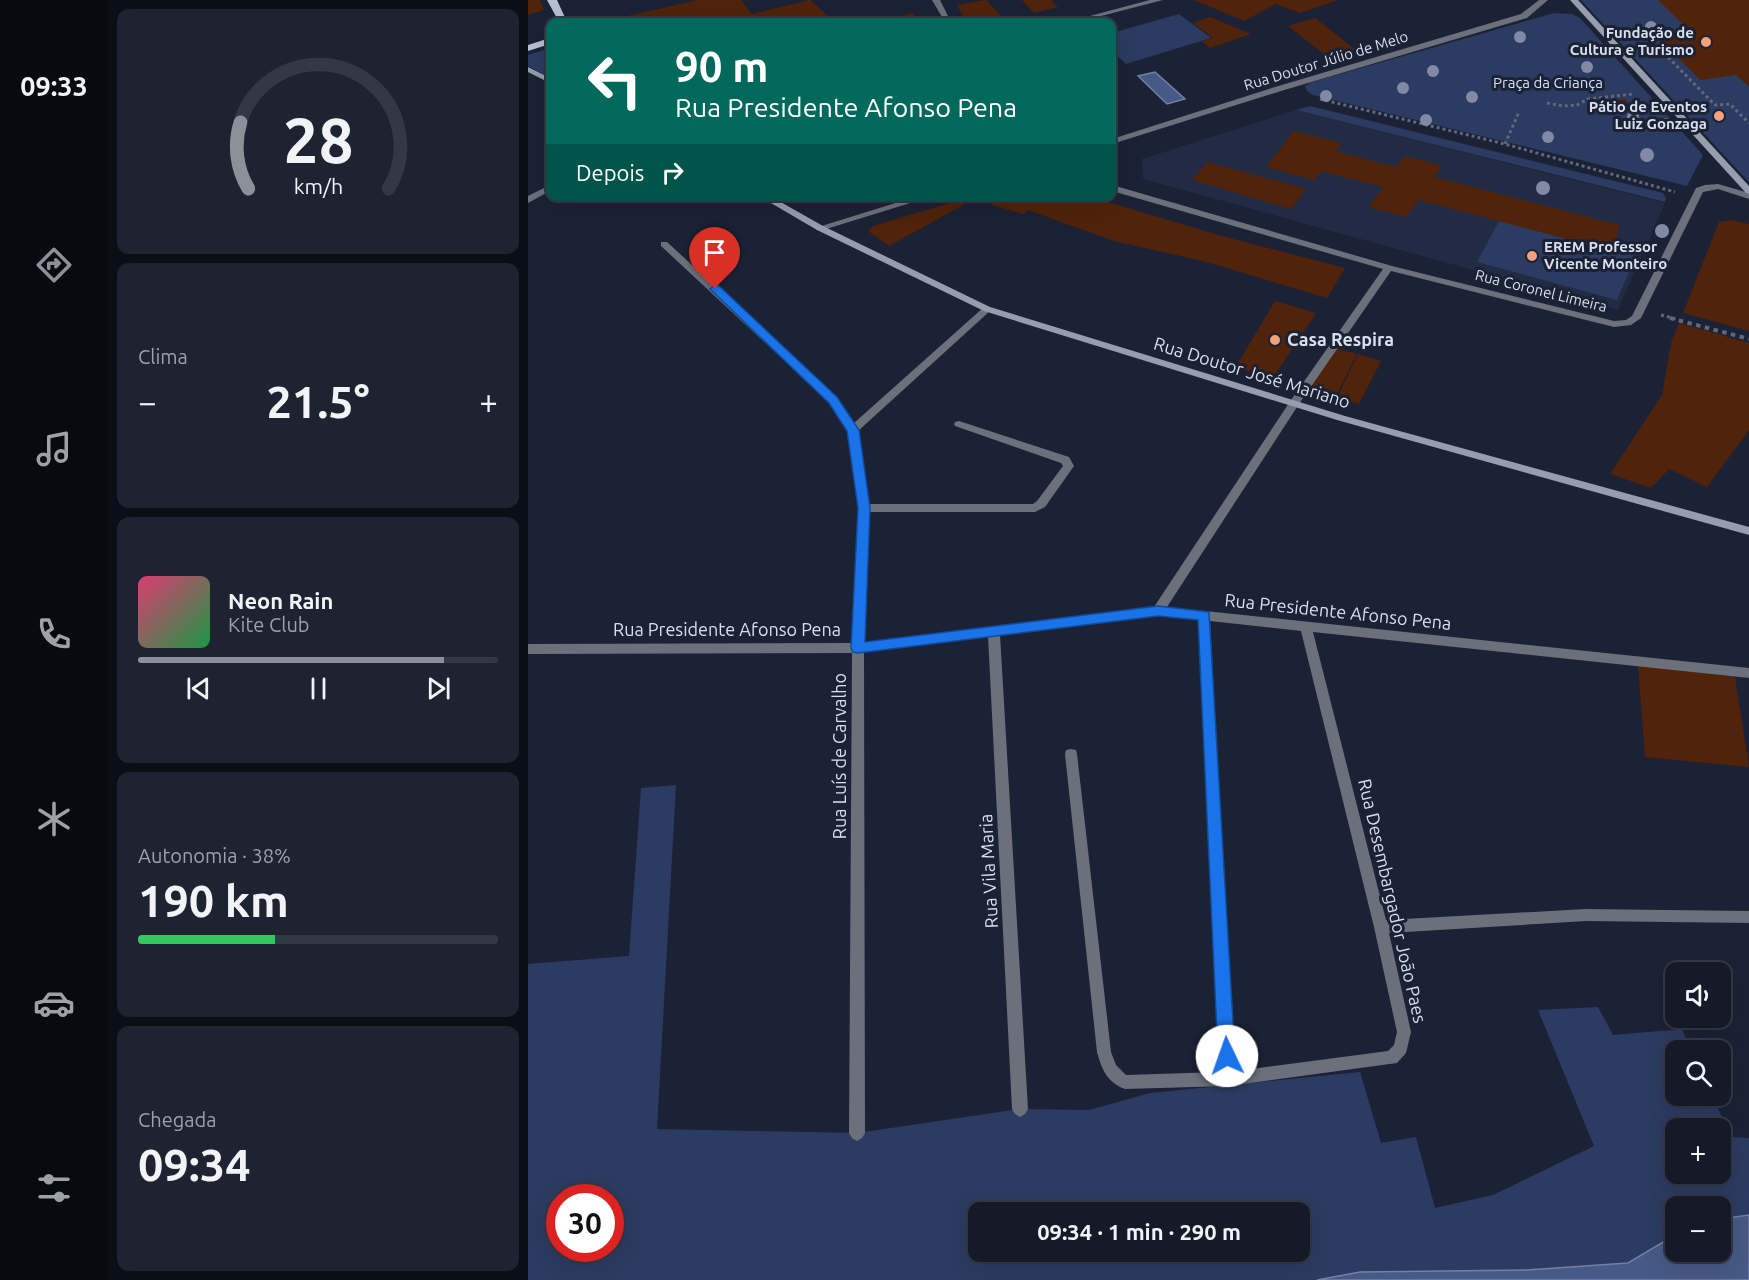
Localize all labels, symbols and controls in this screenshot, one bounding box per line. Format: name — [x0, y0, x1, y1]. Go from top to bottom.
place label: Fundação de Cultura e Turismo — [1570, 24, 1694, 58]
street label: Rua Doutor Júlio de Melo — [1242, 27, 1410, 94]
marker: Fundação de Cultura e Turismo — [1699, 35, 1713, 49]
icon: left — [576, 42, 654, 120]
text: 90 m — [675, 43, 769, 90]
text: 09:33 — [20, 71, 88, 101]
park label: Praça da Criança — [1493, 74, 1603, 91]
text: Rua Presidente Afonso Pena — [675, 92, 1017, 122]
place label: Pátio de Eventos Luiz Gonzaga — [1589, 98, 1707, 132]
text: 28 — [283, 105, 353, 175]
marker: Pátio de Eventos Luiz Gonzaga — [1712, 109, 1726, 123]
icon: right — [656, 156, 689, 189]
text: Depois — [576, 160, 644, 185]
text: km/h — [293, 174, 343, 198]
pin — [689, 227, 740, 289]
icon: arrive — [698, 236, 731, 269]
place label: EREM Professor Vicente Monteiro — [1544, 238, 1667, 272]
icon: directions — [33, 244, 75, 286]
marker: EREM Professor Vicente Monteiro — [1525, 249, 1539, 263]
street label: Rua Coronel Limeira — [1473, 266, 1609, 315]
place label: Casa Respira — [1287, 329, 1394, 349]
street label: Rua Doutor José Mariano — [1152, 333, 1353, 411]
marker: Casa Respira — [1268, 333, 1282, 347]
text: Clima — [138, 345, 188, 368]
text: 21.5° — [266, 376, 370, 427]
text: − — [138, 383, 157, 420]
text: + — [479, 383, 498, 420]
icon: music — [33, 428, 75, 470]
text: Neon Rain — [228, 588, 333, 613]
street label: Rua Presidente Afonso Pena — [1224, 589, 1453, 633]
icon: phone — [33, 613, 75, 655]
text: Kite Club — [228, 613, 310, 636]
street label: Rua Presidente Afonso Pena — [613, 619, 841, 639]
icon: previous — [182, 672, 215, 705]
icon: pause — [302, 672, 335, 705]
icon: next — [422, 672, 455, 705]
street label: Rua Luís de Carvalho — [829, 673, 849, 839]
street label: Rua Desembargador João Paes — [1355, 777, 1431, 1025]
icon: climate — [33, 798, 75, 840]
street label: Rua Vila Maria — [975, 813, 1001, 929]
text: Autonomia · 38% — [138, 844, 291, 867]
text: 190 km — [138, 875, 289, 926]
map controls — [1665, 962, 1731, 1262]
button: sound — [1665, 962, 1731, 1028]
icon: car — [33, 982, 75, 1024]
position arrow — [1195, 1024, 1259, 1088]
button: search — [1665, 1040, 1731, 1106]
text: Chegada — [138, 1108, 216, 1131]
button: + — [1665, 1118, 1731, 1184]
text: 09:34 — [138, 1139, 251, 1190]
icon: filters — [33, 1167, 75, 1209]
speed limit sign: 30 — [546, 1184, 624, 1262]
button: − — [1665, 1196, 1731, 1262]
text: 09:34 · 1 min · 290 m — [1037, 1219, 1241, 1244]

